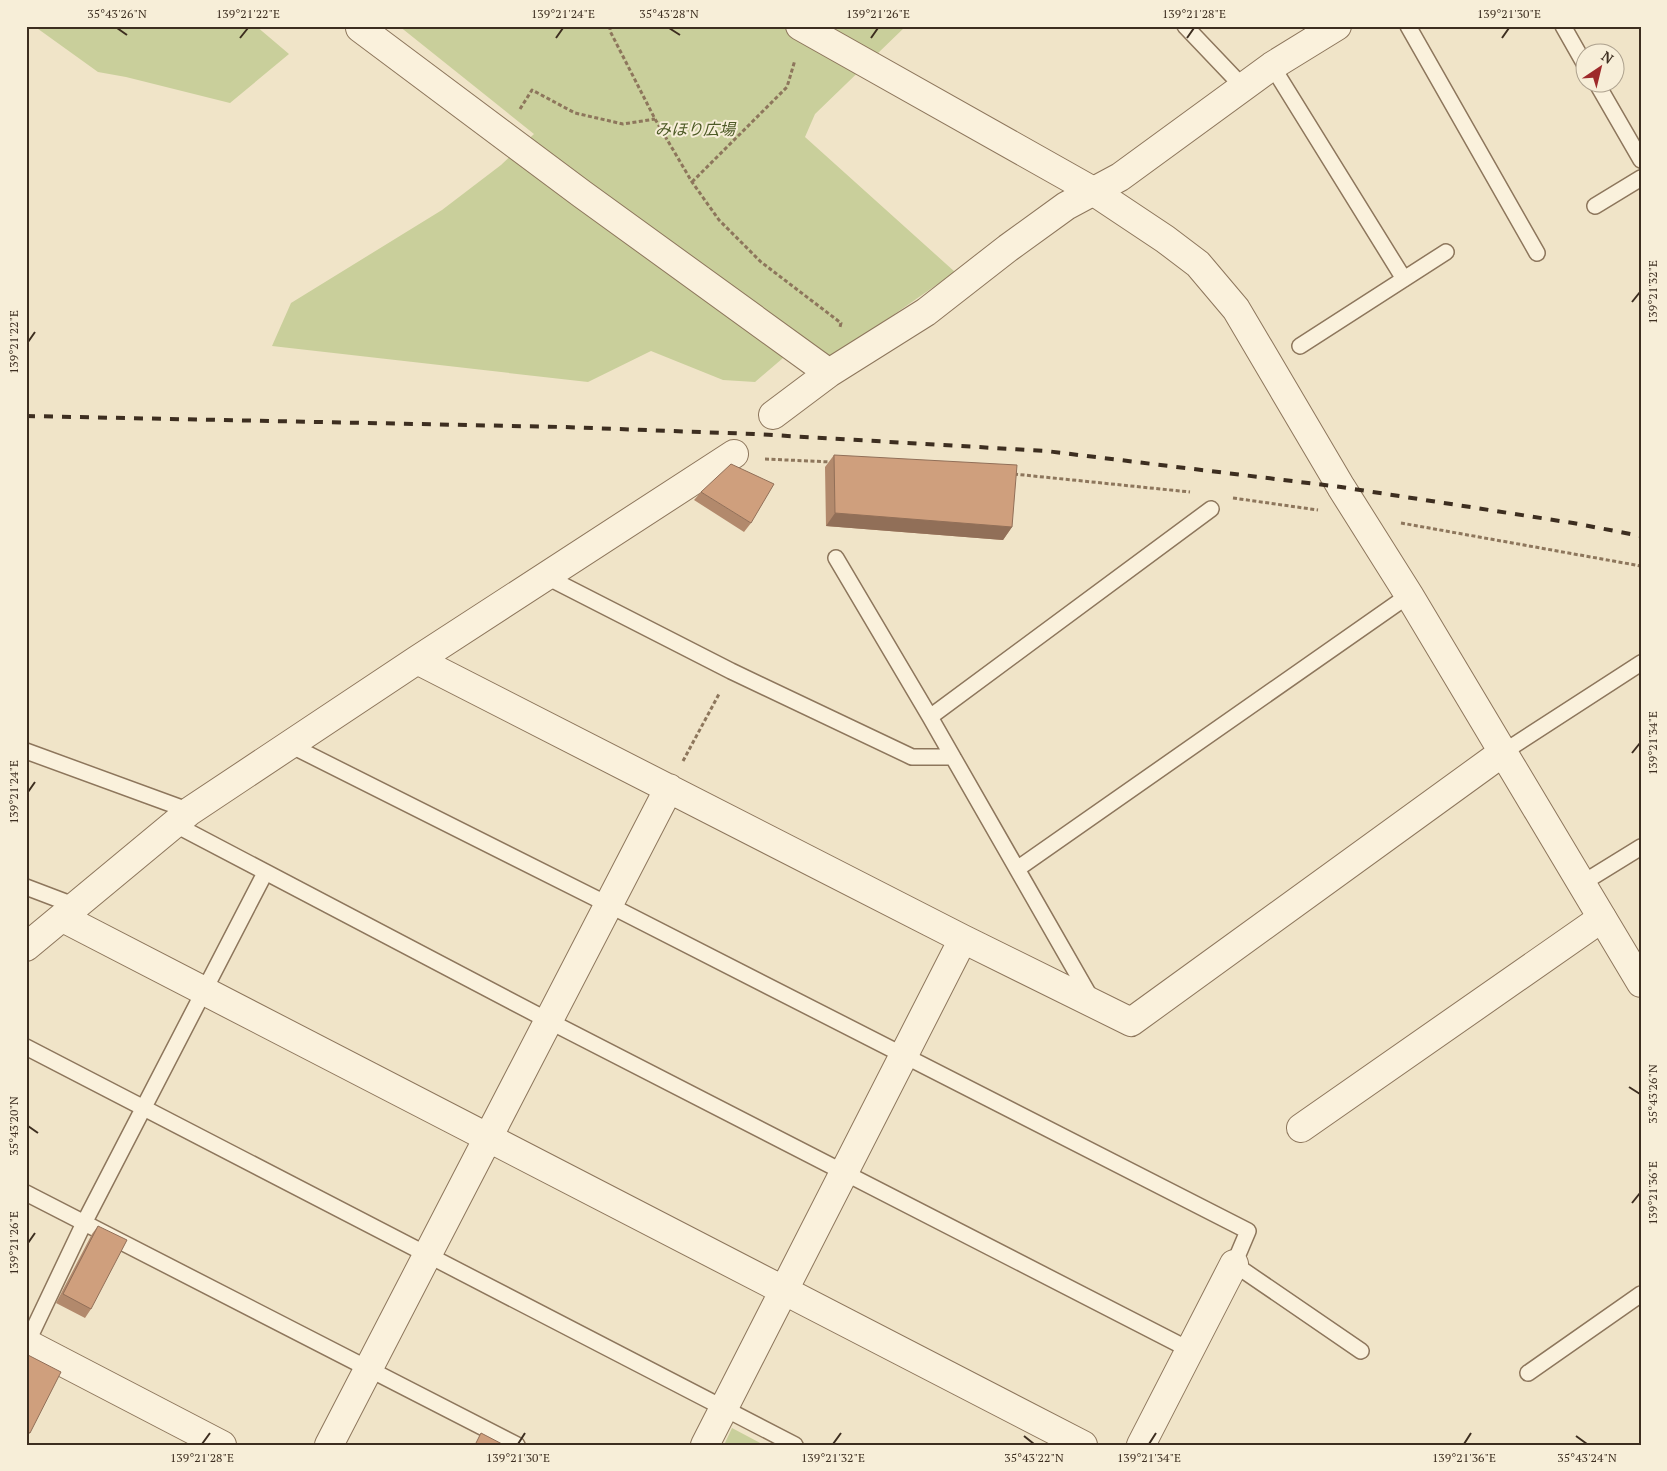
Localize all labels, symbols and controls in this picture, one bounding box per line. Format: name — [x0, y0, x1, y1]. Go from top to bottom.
text: 35°43'26"N — [87, 6, 147, 21]
text: 139°21'22"E — [216, 6, 280, 21]
text: 139°21'24"E — [531, 6, 595, 21]
text: 35°43'28"N — [639, 6, 699, 21]
text: 139°21'26"E — [846, 6, 910, 21]
text: 139°21'28"E — [1162, 6, 1226, 21]
text: 139°21'30"E — [1477, 6, 1541, 21]
north arrow — [1574, 42, 1624, 92]
text: N — [1598, 46, 1618, 68]
park label: みほり広場 — [655, 118, 737, 140]
text: 139°21'32"E — [1645, 260, 1660, 324]
text: 139°21'22"E — [6, 310, 21, 374]
text: 139°21'34"E — [1645, 711, 1660, 775]
text: 139°21'24"E — [6, 760, 21, 824]
text: 35°43'26"N — [1645, 1064, 1660, 1124]
text: 35°43'20"N — [6, 1096, 21, 1156]
text: 139°21'36"E — [1645, 1161, 1660, 1225]
text: 139°21'26"E — [6, 1211, 21, 1275]
text: 139°21'28"E — [170, 1450, 234, 1465]
text: 139°21'30"E — [486, 1450, 550, 1465]
text: 139°21'32"E — [801, 1450, 865, 1465]
text: 35°43'22"N — [1004, 1450, 1064, 1465]
text: 139°21'34"E — [1117, 1450, 1181, 1465]
text: 139°21'36"E — [1432, 1450, 1496, 1465]
text: 35°43'24"N — [1557, 1450, 1617, 1465]

